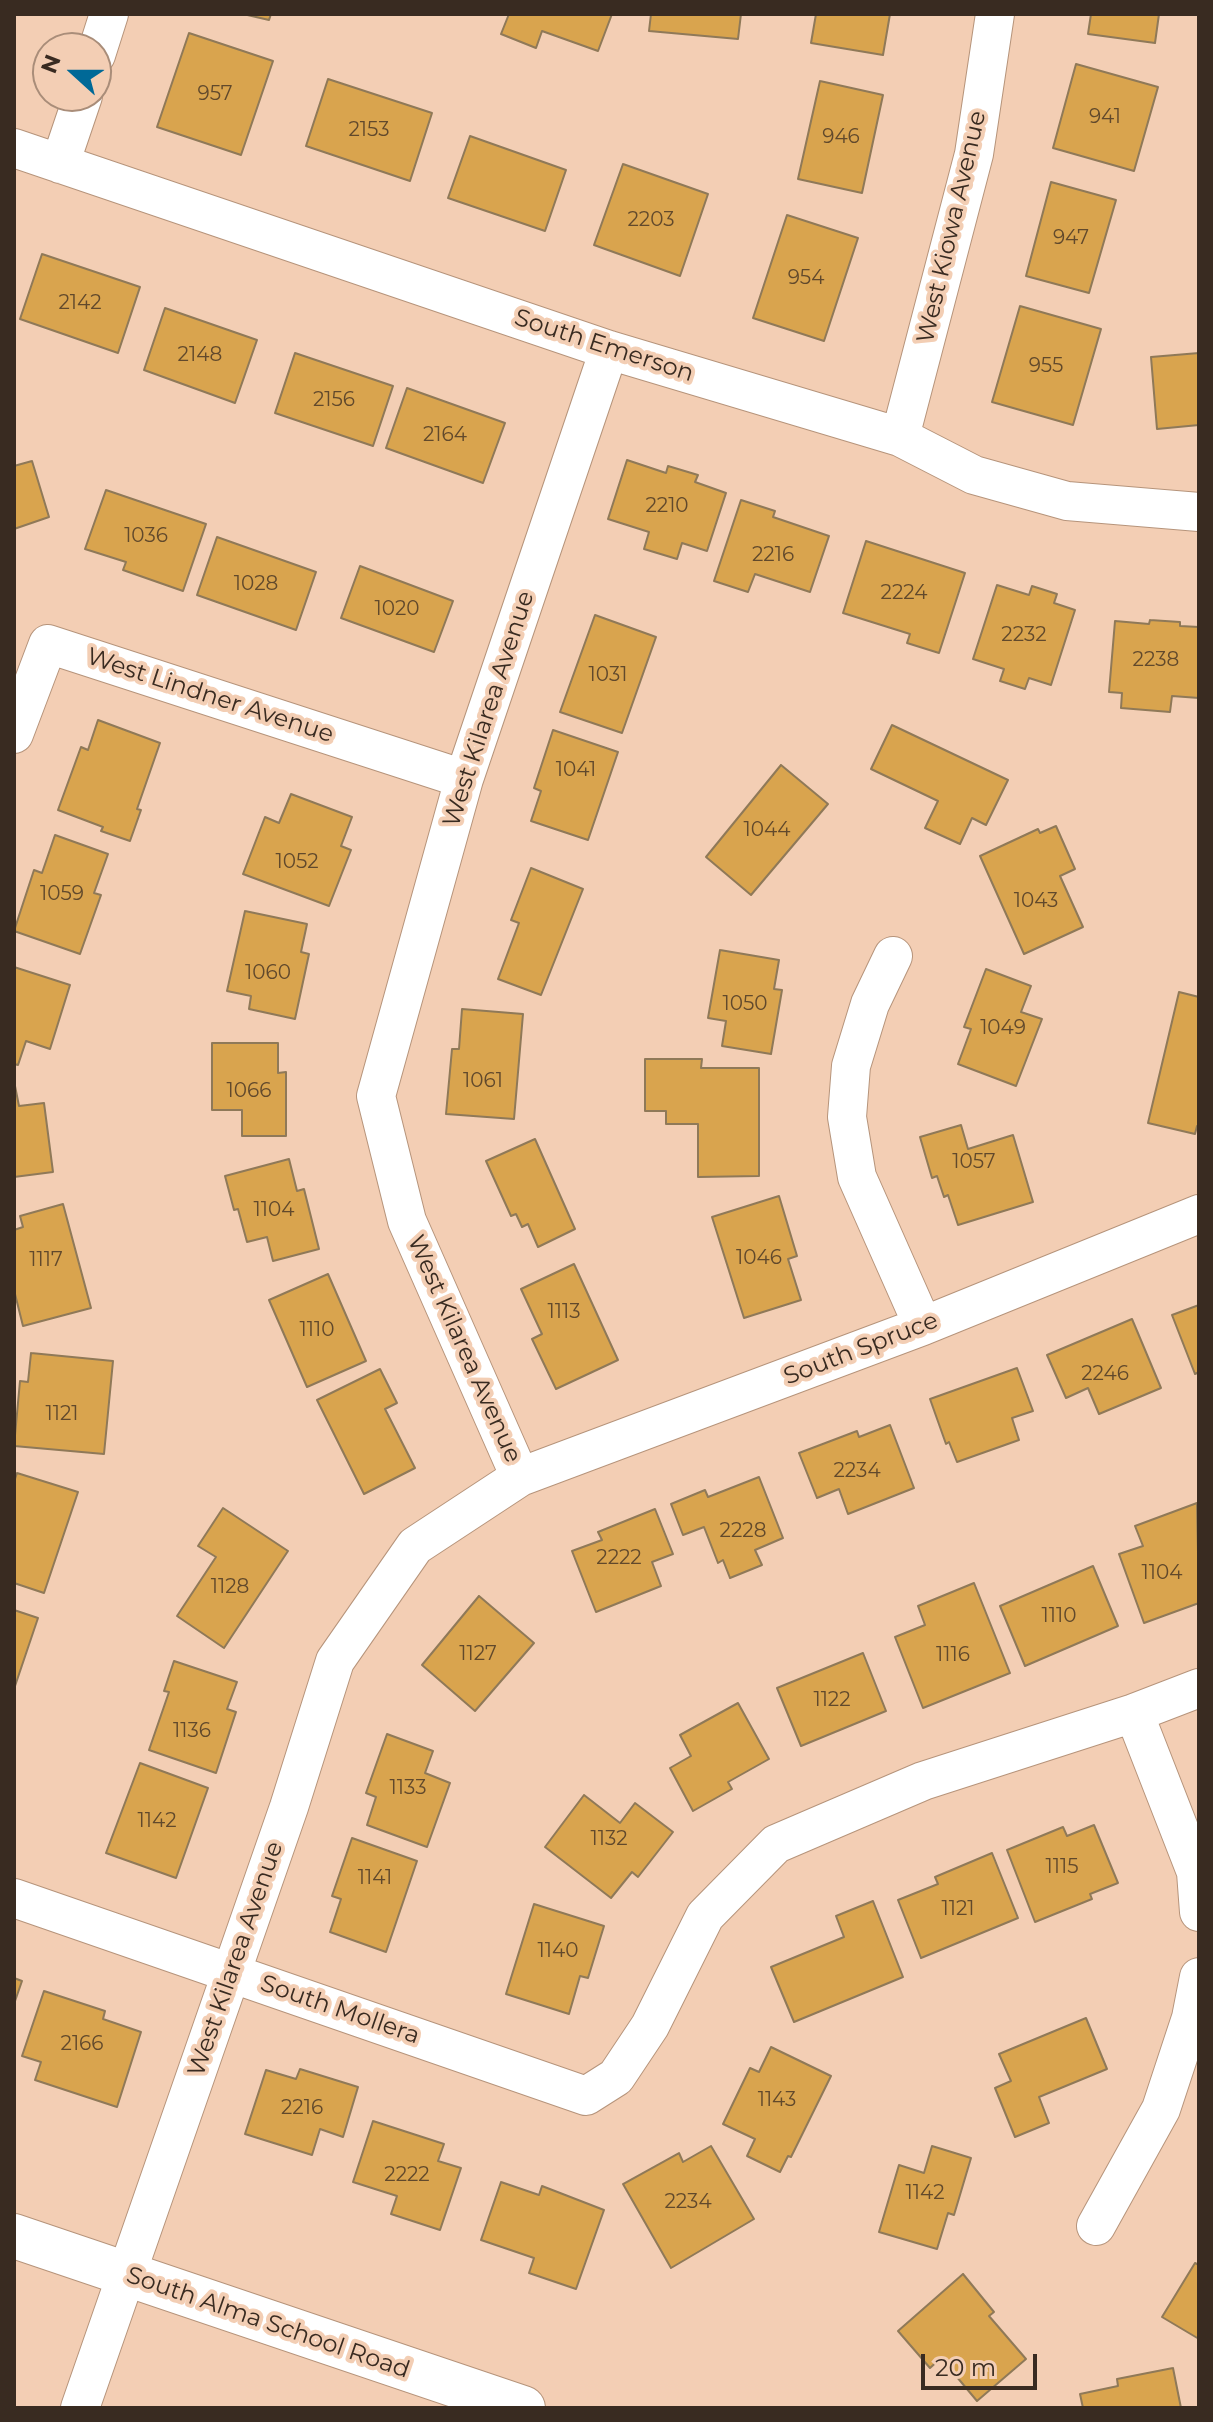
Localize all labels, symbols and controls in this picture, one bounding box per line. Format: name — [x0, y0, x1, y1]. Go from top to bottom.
north arrow — [32, 32, 112, 112]
text: N — [35, 51, 67, 77]
house number: 957 — [197, 82, 233, 106]
house number: 941 — [1089, 105, 1121, 129]
street label: West Kiowa Avenue — [911, 108, 993, 346]
house number: 2153 — [348, 118, 390, 142]
house number: 946 — [822, 125, 860, 149]
house number: 2203 — [628, 208, 674, 232]
house number: 947 — [1053, 226, 1089, 250]
house number: 954 — [788, 266, 824, 290]
house number: 2142 — [58, 291, 102, 315]
street label: South Emerson — [511, 303, 697, 389]
house number: 2148 — [178, 343, 222, 367]
house number: 955 — [1029, 354, 1063, 378]
house number: 2156 — [313, 388, 355, 412]
house number: 2164 — [423, 423, 467, 447]
house number: 2210 — [645, 494, 689, 518]
house number: 1036 — [124, 524, 168, 548]
house number: 2216 — [752, 543, 794, 567]
house number: 1028 — [234, 572, 278, 596]
house number: 2224 — [881, 581, 927, 605]
street label: West Kilarea Avenue — [437, 587, 541, 831]
house number: 1020 — [374, 597, 420, 621]
house number: 2232 — [1001, 623, 1047, 647]
street label: West Lindner Avenue — [83, 642, 337, 750]
house number: 2238 — [1133, 648, 1179, 672]
house number: 1031 — [589, 663, 627, 687]
house number: 1041 — [556, 758, 596, 782]
house number: 1044 — [744, 818, 790, 842]
house number: 1052 — [275, 850, 319, 874]
house number: 1059 — [40, 882, 84, 906]
house number: 1043 — [1014, 889, 1058, 913]
house number: 1060 — [245, 961, 291, 985]
house number: 1050 — [722, 992, 768, 1016]
house number: 1049 — [980, 1016, 1026, 1040]
house number: 1061 — [463, 1069, 503, 1093]
house number: 1066 — [227, 1079, 271, 1103]
house number: 1057 — [952, 1150, 996, 1174]
house number: 1104 — [254, 1198, 294, 1222]
street label: West Kilarea Avenue — [401, 1231, 527, 1467]
house number: 1046 — [736, 1246, 782, 1270]
house number: 1117 — [29, 1248, 63, 1272]
house number: 1113 — [548, 1300, 580, 1324]
street label: South Spruce — [780, 1306, 942, 1392]
house number: 1110 — [300, 1318, 334, 1342]
house number: 2246 — [1081, 1362, 1129, 1386]
house number: 1121 — [45, 1402, 79, 1426]
house number: 2234 — [833, 1459, 881, 1483]
house number: 2228 — [720, 1519, 766, 1543]
house number: 2222 — [596, 1546, 642, 1570]
house number: 1104 — [1142, 1561, 1182, 1585]
house number: 1128 — [211, 1575, 249, 1599]
house number: 1110 — [1042, 1604, 1076, 1628]
house number: 1127 — [459, 1642, 497, 1666]
house number: 1116 — [936, 1643, 970, 1667]
house number: 1122 — [813, 1688, 851, 1712]
house number: 1136 — [173, 1719, 211, 1743]
house number: 1133 — [390, 1776, 426, 1800]
house number: 1142 — [138, 1809, 176, 1833]
house number: 1132 — [591, 1827, 627, 1851]
street label: West Kilarea Avenue — [182, 1838, 290, 2080]
house number: 1115 — [1046, 1855, 1078, 1879]
house number: 1141 — [358, 1866, 392, 1890]
house number: 1121 — [941, 1897, 975, 1921]
house number: 1140 — [538, 1939, 578, 1963]
street label: South Mollera — [257, 1969, 423, 2051]
house number: 2166 — [61, 2032, 103, 2056]
house number: 1143 — [758, 2088, 796, 2112]
house number: 2216 — [281, 2096, 323, 2120]
house number: 2222 — [384, 2163, 430, 2187]
house number: 1142 — [906, 2181, 944, 2205]
house number: 2234 — [664, 2190, 712, 2214]
street label: South Alma School Road — [123, 2261, 413, 2385]
scale bar — [925, 2338, 1041, 2388]
text: 20 m — [935, 2353, 996, 2382]

